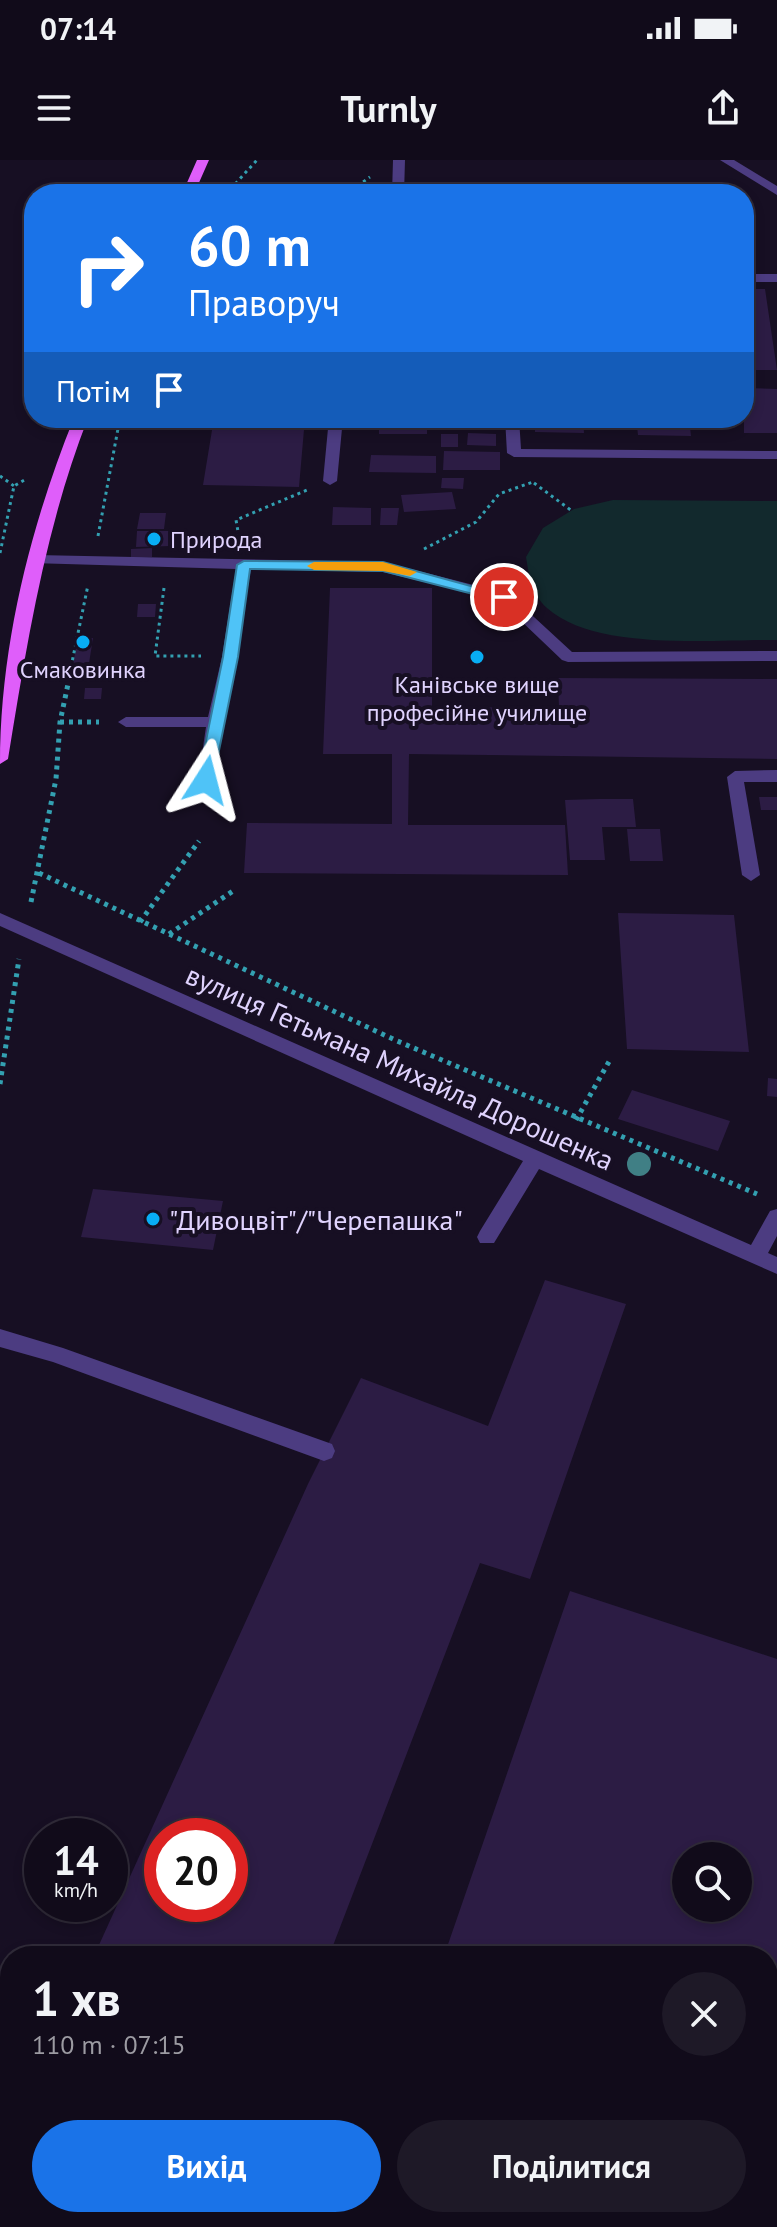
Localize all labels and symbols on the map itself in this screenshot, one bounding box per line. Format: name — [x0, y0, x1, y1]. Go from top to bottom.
place label: Природа — [170, 524, 263, 555]
marker: Природа — [145, 530, 163, 548]
pin — [470, 563, 538, 631]
marker: Смаковинка — [74, 633, 92, 651]
marker: Канівське вище професійне училище — [468, 648, 486, 666]
place label: Смаковинка — [20, 654, 146, 685]
place label: Канівське вище професійне училище — [367, 669, 587, 728]
position arrow — [164, 738, 248, 822]
street label: вулиця Гетьмана Михайла Дорошенка — [180, 956, 620, 1178]
place label: "Дивоцвіт"/"Черепашка" — [169, 1201, 463, 1238]
marker: "Дивоцвіт"/"Черепашка" — [144, 1210, 162, 1228]
speed limit sign: 20 — [144, 1818, 248, 1922]

